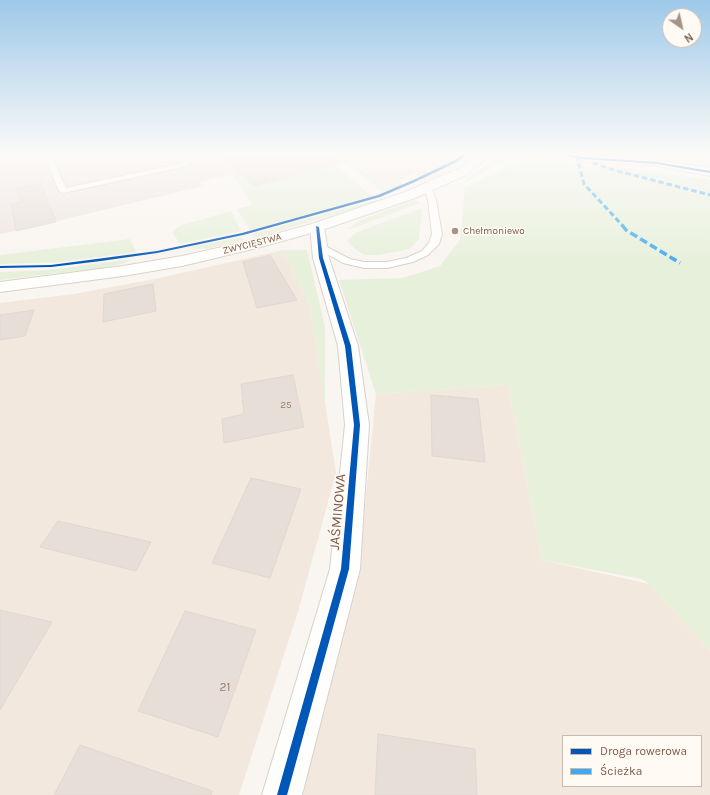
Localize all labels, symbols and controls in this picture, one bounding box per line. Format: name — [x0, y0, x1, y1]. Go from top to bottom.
north arrow — [662, 8, 702, 48]
text: N — [682, 30, 695, 45]
place label: Chełmoniewo — [463, 225, 525, 237]
marker: Chełmoniewo — [450, 226, 460, 236]
street label: ZWYCIĘSTWA — [221, 231, 283, 257]
house number: 25 — [280, 399, 292, 411]
street label: JAŚMINOWA — [326, 473, 350, 551]
house number: 21 — [220, 681, 230, 695]
legend — [562, 735, 702, 787]
text: Droga rowerowa — [600, 744, 687, 758]
text: Ścieżka — [600, 764, 642, 778]

